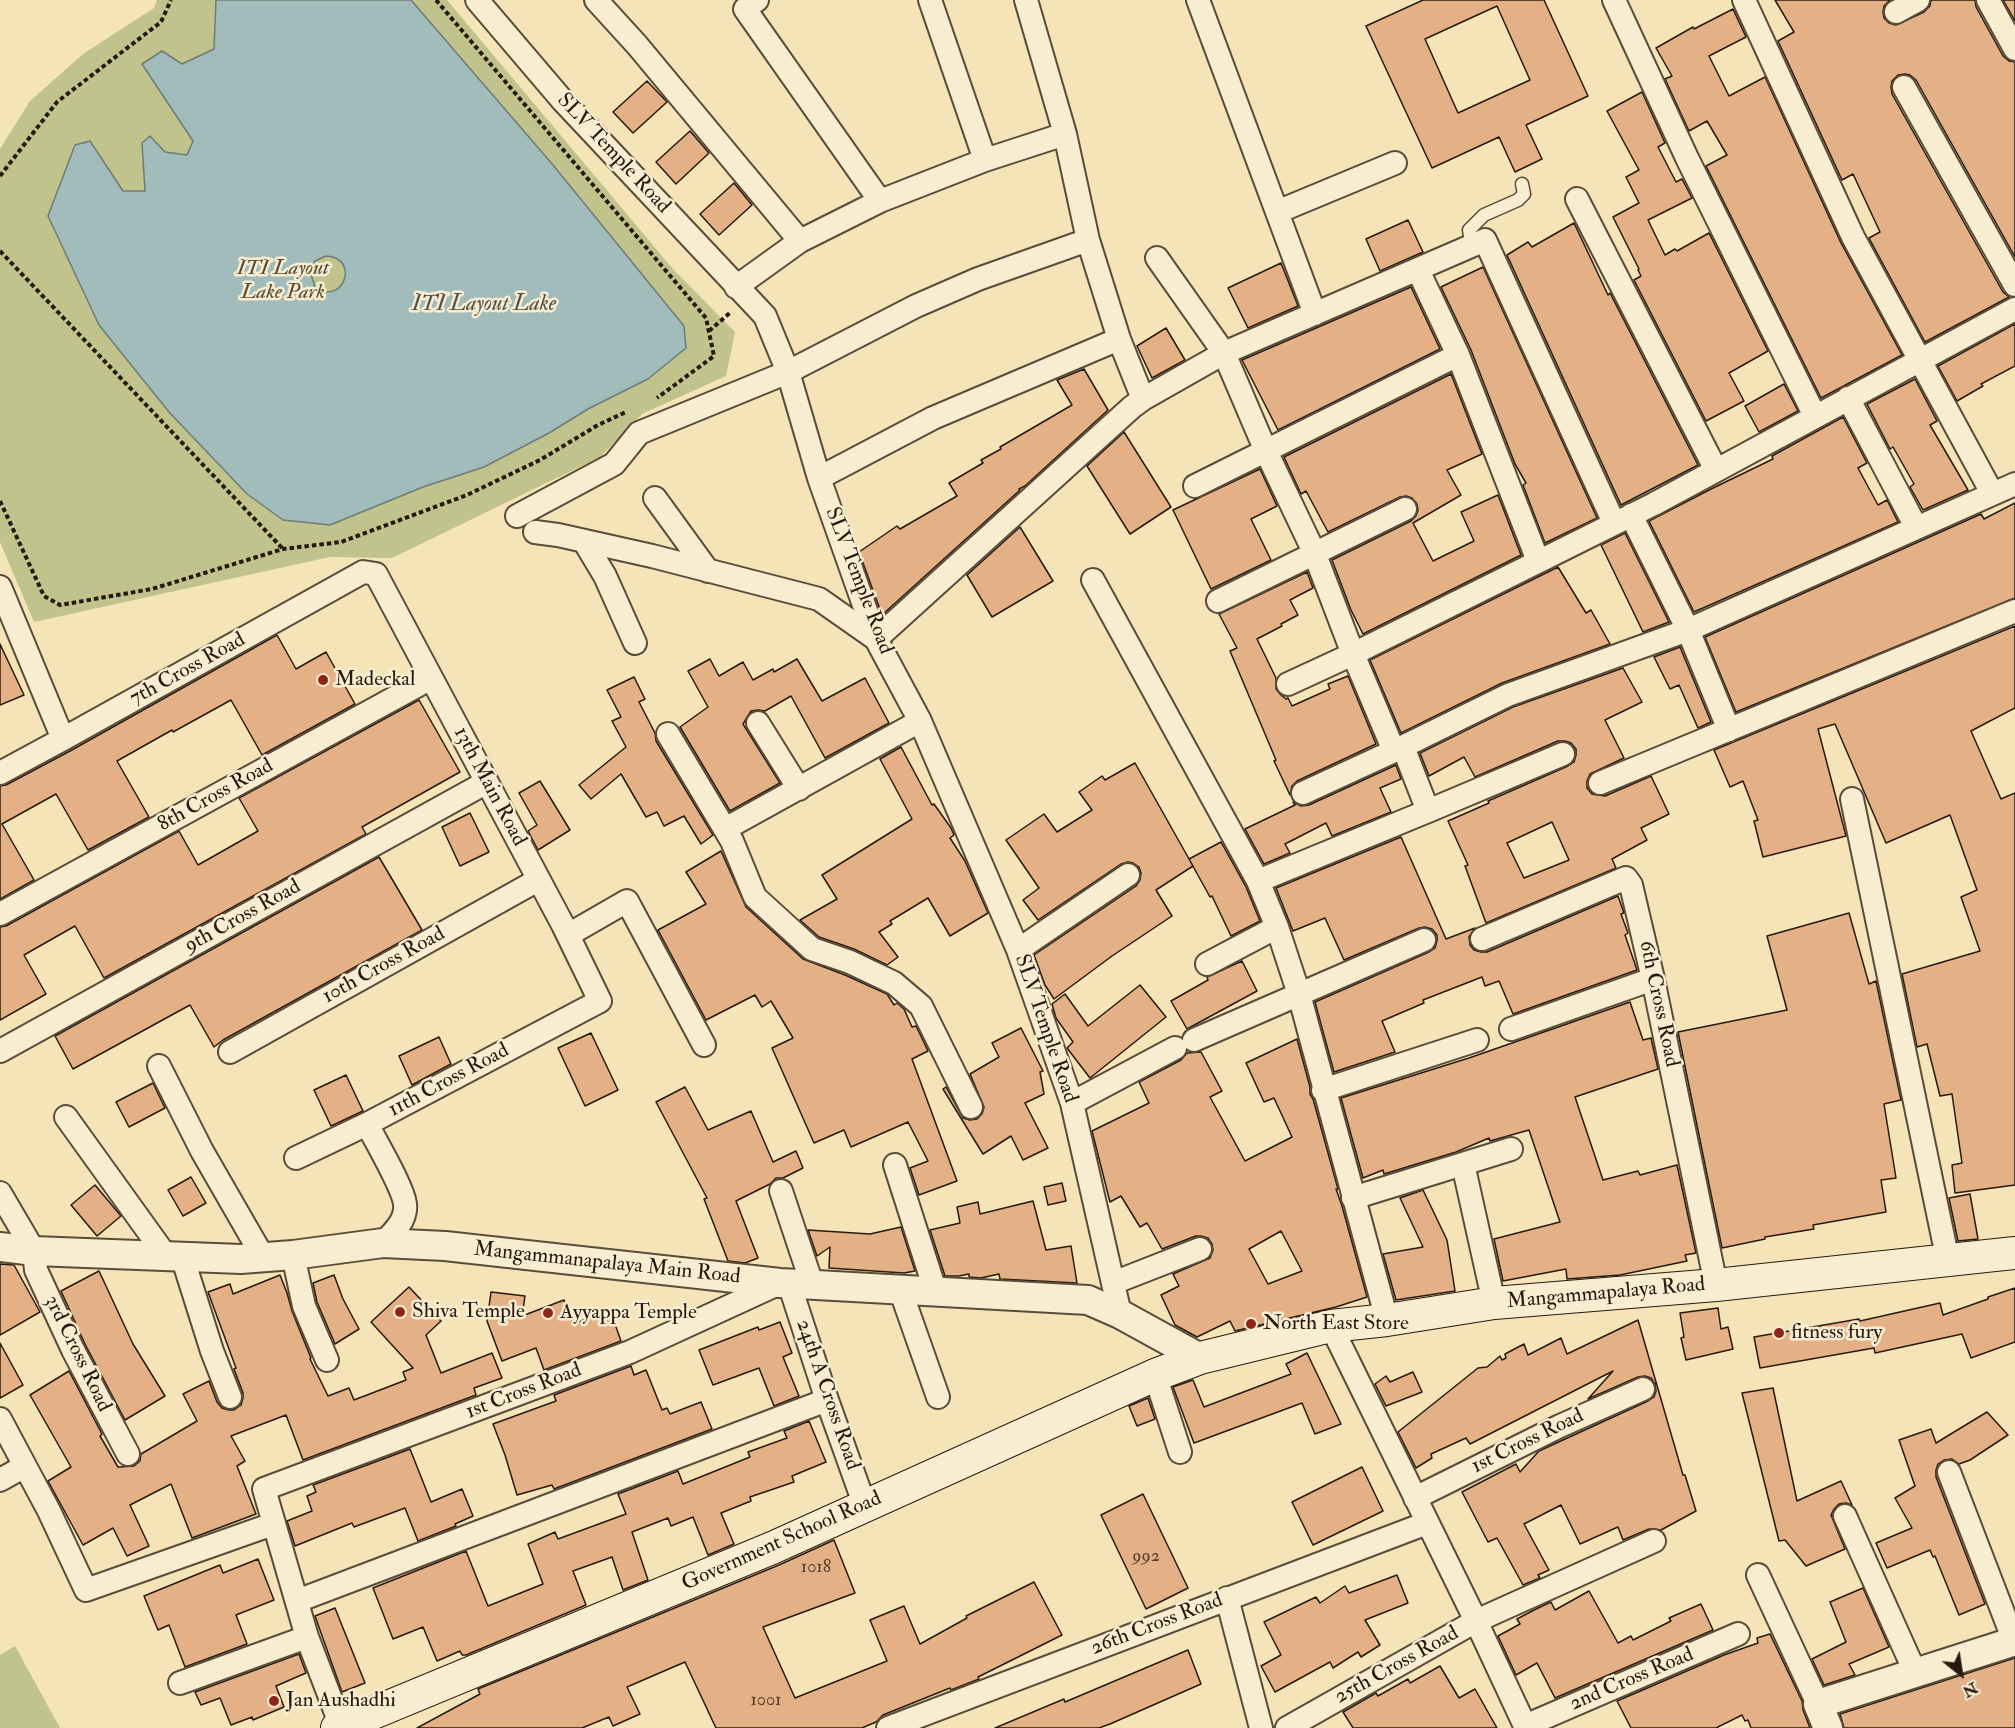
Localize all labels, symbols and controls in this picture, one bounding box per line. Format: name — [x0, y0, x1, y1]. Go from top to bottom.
street label: SLV Temple Road — [551, 89, 675, 219]
park label: ITI Layout Lake Park — [237, 256, 329, 306]
water label: ITI Layout Lake — [412, 292, 556, 318]
street label: SLV Temple Road — [818, 504, 898, 658]
street label: 7th Cross Road — [126, 628, 250, 712]
place label: Madeckal — [335, 667, 415, 693]
marker: Madeckal — [316, 673, 330, 687]
street label: 13th Main Road — [447, 723, 531, 851]
street label: 8th Cross Road — [154, 754, 278, 838]
street label: 9th Cross Road — [181, 875, 305, 959]
street label: 10th Cross Road — [318, 922, 450, 1010]
street label: 6th Cross Road — [1632, 938, 1684, 1070]
street label: SLV Temple Road — [1008, 951, 1082, 1107]
street label: 11th Cross Road — [384, 1039, 514, 1123]
street label: Mangammanapalaya Main Road — [472, 1237, 742, 1291]
street label: Mangammapalaya Road — [1506, 1273, 1706, 1315]
street label: 3rd Cross Road — [38, 1292, 116, 1416]
place label: Shiva Temple — [412, 1299, 525, 1325]
place label: Ayyappa Temple — [560, 1300, 697, 1326]
marker: Shiva Temple — [393, 1305, 407, 1319]
marker: Ayyappa Temple — [541, 1306, 555, 1320]
place label: North East Store — [1263, 1311, 1409, 1337]
street label: 24th A Cross Road — [789, 1316, 865, 1474]
marker: North East Store — [1244, 1317, 1258, 1331]
place label: fitness fury — [1791, 1320, 1883, 1346]
marker: fitness fury — [1772, 1326, 1786, 1340]
street label: 1st Cross Road — [463, 1358, 585, 1426]
street label: 1st Cross Road — [1468, 1404, 1588, 1480]
street label: Government School Road — [678, 1487, 886, 1597]
house number: 992 — [1132, 1546, 1160, 1568]
house number: 1018 — [801, 1557, 831, 1579]
street label: 26th Cross Road — [1087, 1588, 1227, 1662]
street label: 25th Cross Road — [1331, 1622, 1463, 1710]
street label: 2nd Cross Road — [1566, 1643, 1698, 1717]
north arrow — [1931, 1644, 1991, 1704]
text: N — [1959, 1677, 1981, 1702]
place label: Jan Aushadhi — [286, 1688, 396, 1714]
house number: 1001 — [750, 1690, 782, 1712]
marker: Jan Aushadhi — [267, 1694, 281, 1708]

